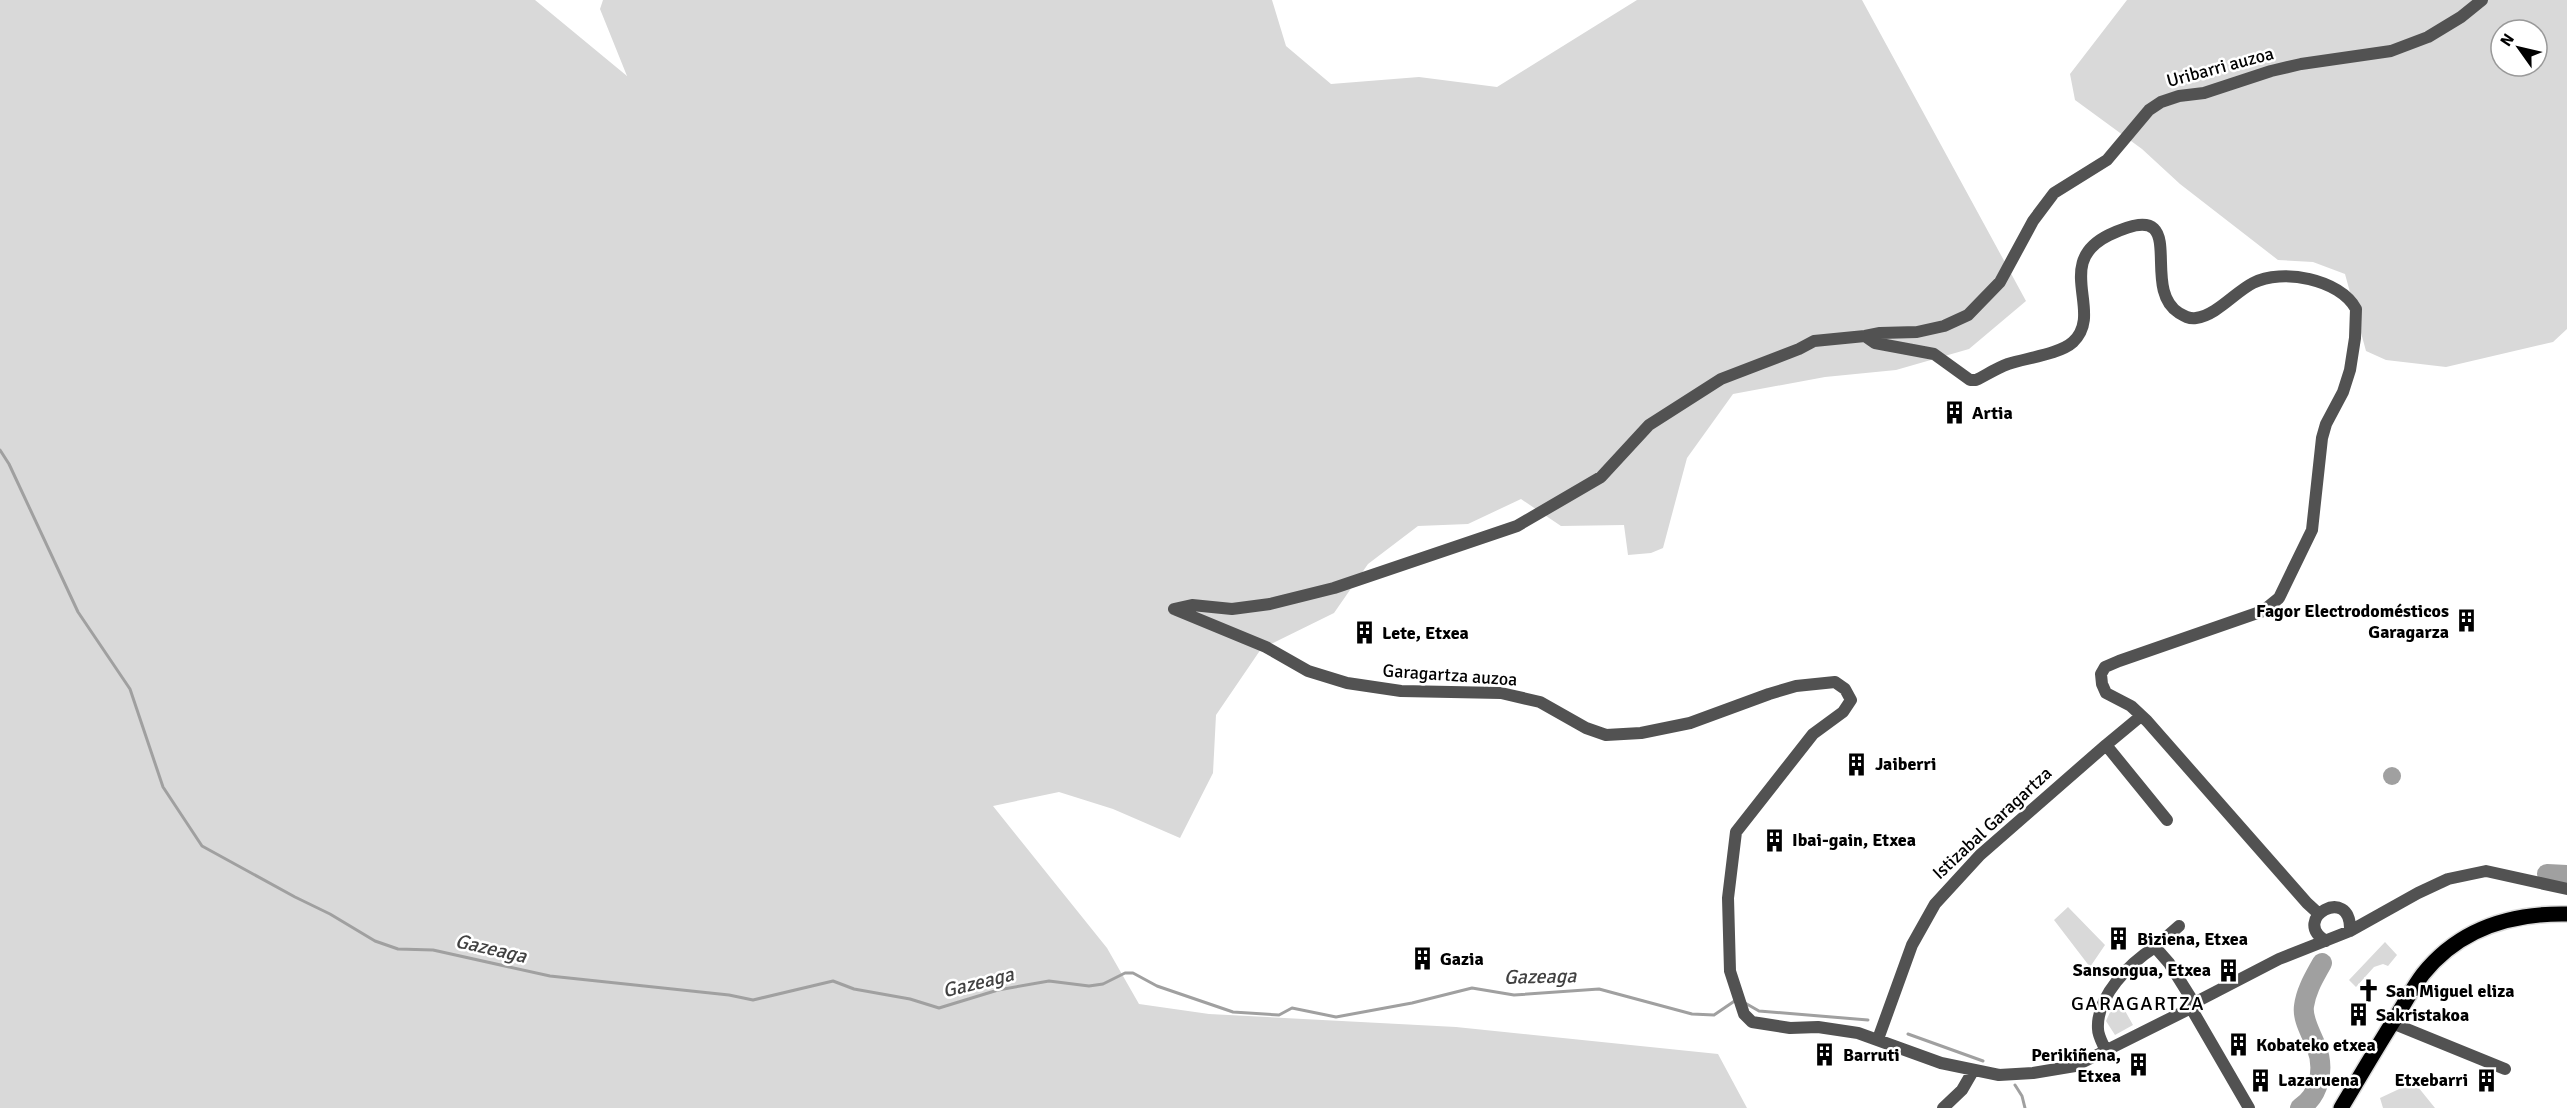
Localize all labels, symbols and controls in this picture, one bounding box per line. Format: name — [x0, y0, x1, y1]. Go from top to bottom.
north arrow — [2489, 18, 2549, 78]
text: N — [2496, 30, 2519, 50]
street label: Uribarri auzoa — [2164, 42, 2276, 92]
building icon: Artia — [1941, 400, 1967, 426]
place label: Artia — [1972, 402, 2013, 424]
place label: Fagor Electrodomésticos Garagarza — [2256, 600, 2449, 643]
building icon: Fagor Electrodomésticos Garagarza — [2454, 608, 2480, 634]
building icon: Lete, Etxea — [1351, 620, 1377, 646]
place label: Lete, Etxea — [1382, 622, 1469, 644]
street label: Garagartza auzoa — [1382, 659, 1518, 691]
building icon: Jaiberri — [1844, 751, 1870, 777]
place label: Jaiberri — [1875, 753, 1936, 775]
street label: Istizabal Garagartza — [1928, 762, 2056, 884]
building icon: Ibai-gain, Etxea — [1761, 827, 1787, 853]
place label: Ibai-gain, Etxea — [1792, 829, 1916, 851]
building icon: Biziena, Etxea — [2106, 926, 2132, 952]
water label: Gazeaga — [453, 928, 530, 969]
place label: Biziena, Etxea — [2137, 928, 2248, 950]
building icon: Gazia — [1409, 946, 1435, 972]
place label: Gazia — [1440, 948, 1484, 970]
building icon: Sansongua, Etxea — [2216, 957, 2242, 983]
place label: Sansongua, Etxea — [2073, 959, 2211, 981]
water label: Gazeaga — [940, 961, 1017, 1003]
water label: Gazeaga — [1504, 963, 1577, 990]
church icon: San Miguel eliza — [2355, 978, 2381, 1004]
place label: San Miguel eliza — [2386, 980, 2515, 1002]
district label: GARAGARTZA — [2071, 991, 2205, 1016]
building icon: Sakristakoa — [2345, 1002, 2371, 1028]
place label: Sakristakoa — [2376, 1004, 2469, 1026]
building icon: Kobateko etxea — [2225, 1032, 2251, 1058]
place label: Kobateko etxea — [2256, 1034, 2376, 1056]
building icon: Barruti — [1812, 1042, 1838, 1068]
place label: Barruti — [1843, 1044, 1900, 1066]
place label: Perikiñena, Etxea — [2031, 1044, 2121, 1087]
building icon: Perikiñena, Etxea — [2126, 1052, 2152, 1078]
building icon: Lazaruena — [2247, 1067, 2273, 1093]
building icon: Etxebarri — [2473, 1067, 2499, 1093]
place label: Lazaruena — [2278, 1069, 2359, 1091]
place label: Etxebarri — [2395, 1069, 2468, 1091]

